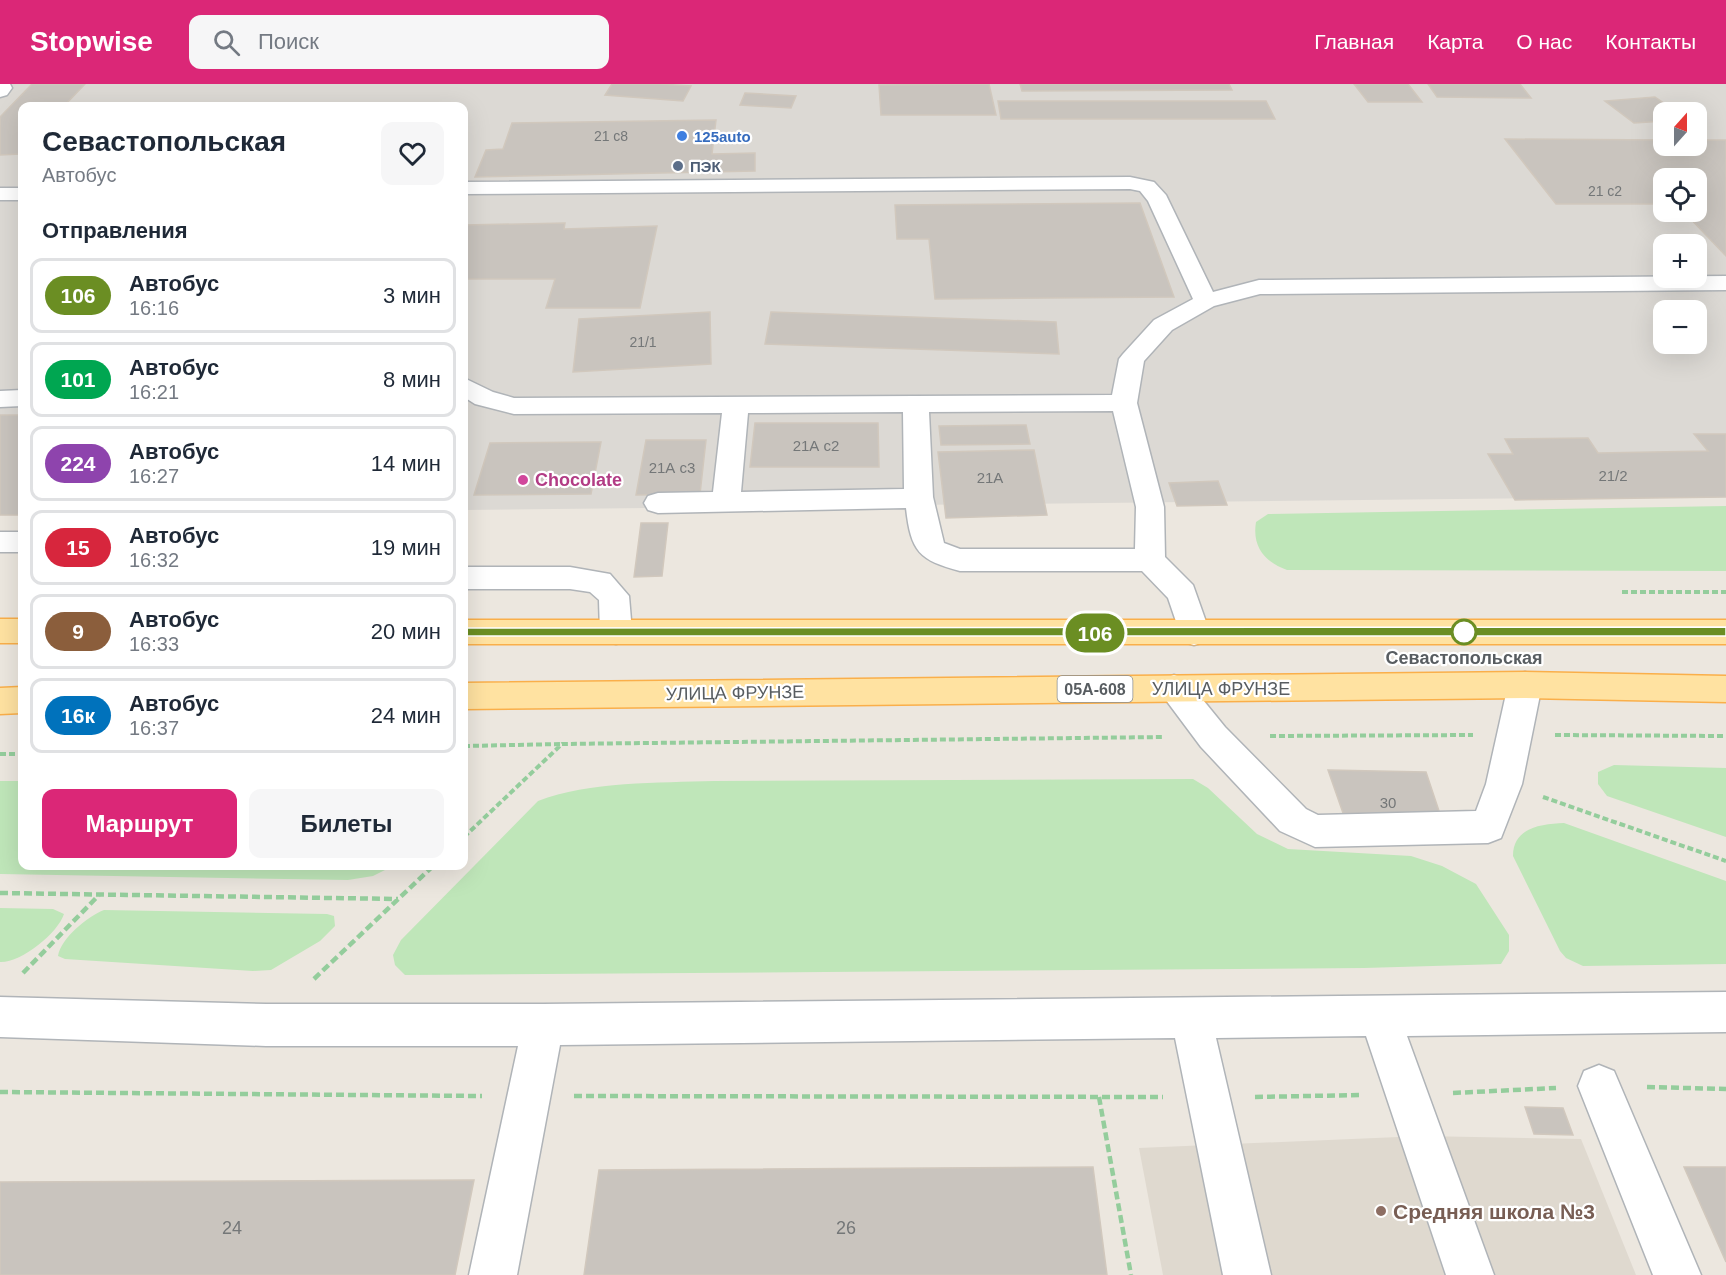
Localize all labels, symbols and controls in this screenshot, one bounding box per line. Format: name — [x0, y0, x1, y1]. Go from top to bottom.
search box — [189, 15, 609, 69]
text: Stopwise — [30, 26, 153, 57]
icon: search — [210, 26, 243, 59]
text: Поиск — [258, 29, 319, 54]
text: Главная — [1314, 30, 1394, 53]
text: Карта — [1427, 30, 1483, 53]
text: О нас — [1516, 30, 1572, 53]
text: Контакты — [1605, 30, 1696, 53]
north arrow — [1653, 102, 1707, 156]
map controls — [1653, 102, 1707, 354]
button: heart — [381, 122, 444, 185]
text: Севастопольская — [42, 126, 286, 157]
house number: 21 с8 — [594, 128, 628, 144]
place label: 125auto — [694, 128, 751, 145]
marker: 125auto — [675, 129, 689, 143]
place label: ПЭК — [690, 158, 721, 175]
marker: ПЭК — [671, 159, 685, 173]
text: Автобус — [42, 164, 116, 186]
button: locate — [1653, 168, 1707, 222]
house number: 21 с2 — [1588, 183, 1622, 199]
text: Отправления — [42, 218, 188, 243]
button: + — [1653, 234, 1707, 288]
text: Автобус — [129, 271, 219, 296]
text: 3 мин — [383, 283, 441, 308]
text: 106 — [60, 284, 96, 307]
text: 16:16 — [129, 297, 179, 319]
button: − — [1653, 300, 1707, 354]
house number: 21/1 — [629, 334, 657, 350]
text: Автобус — [129, 355, 219, 380]
text: 8 мин — [383, 367, 441, 392]
text: 101 — [60, 368, 96, 391]
text: 16:21 — [129, 381, 179, 403]
house number: 21А с2 — [793, 437, 839, 454]
text: Автобус — [129, 439, 219, 464]
text: 14 мин — [371, 451, 441, 476]
text: 224 — [60, 452, 96, 475]
house number: 21А с3 — [649, 459, 695, 476]
text: 16:27 — [129, 465, 179, 487]
house number: 21/2 — [1598, 467, 1628, 484]
house number: 21А — [977, 469, 1003, 486]
place label: Chocolate — [535, 470, 622, 490]
marker: Chocolate — [516, 473, 530, 487]
text: Автобус — [129, 523, 219, 548]
text: 19 мин — [371, 535, 441, 560]
text: 15 — [66, 536, 90, 559]
text: 16:32 — [129, 549, 179, 571]
text: Автобус — [129, 607, 219, 632]
line badge: 106 — [1060, 614, 1130, 652]
text: 20 мин — [371, 619, 441, 644]
marker: Севастопольская — [1451, 619, 1477, 645]
text: 9 — [72, 620, 84, 643]
text: 106 — [1077, 622, 1113, 645]
text: 16:33 — [129, 633, 179, 655]
place label: Севастопольская — [1386, 648, 1542, 668]
road number: 05А-608 — [1058, 676, 1132, 702]
street label: УЛИЦА ФРУНЗЕ — [1152, 679, 1290, 699]
street label: УЛИЦА ФРУНЗЕ — [666, 682, 804, 704]
text: Автобус — [129, 691, 219, 716]
text: 24 мин — [371, 703, 441, 728]
text: 16к — [61, 704, 95, 727]
text: 16:37 — [129, 717, 179, 739]
button: Маршрут — [42, 789, 237, 858]
button: Билеты — [249, 789, 444, 858]
house number: 30 — [1380, 794, 1396, 811]
place label: Средняя школа №3 — [1393, 1200, 1595, 1223]
marker: Средняя школа №3 — [1374, 1204, 1388, 1218]
house number: 24 — [222, 1218, 242, 1238]
house number: 26 — [836, 1218, 856, 1238]

